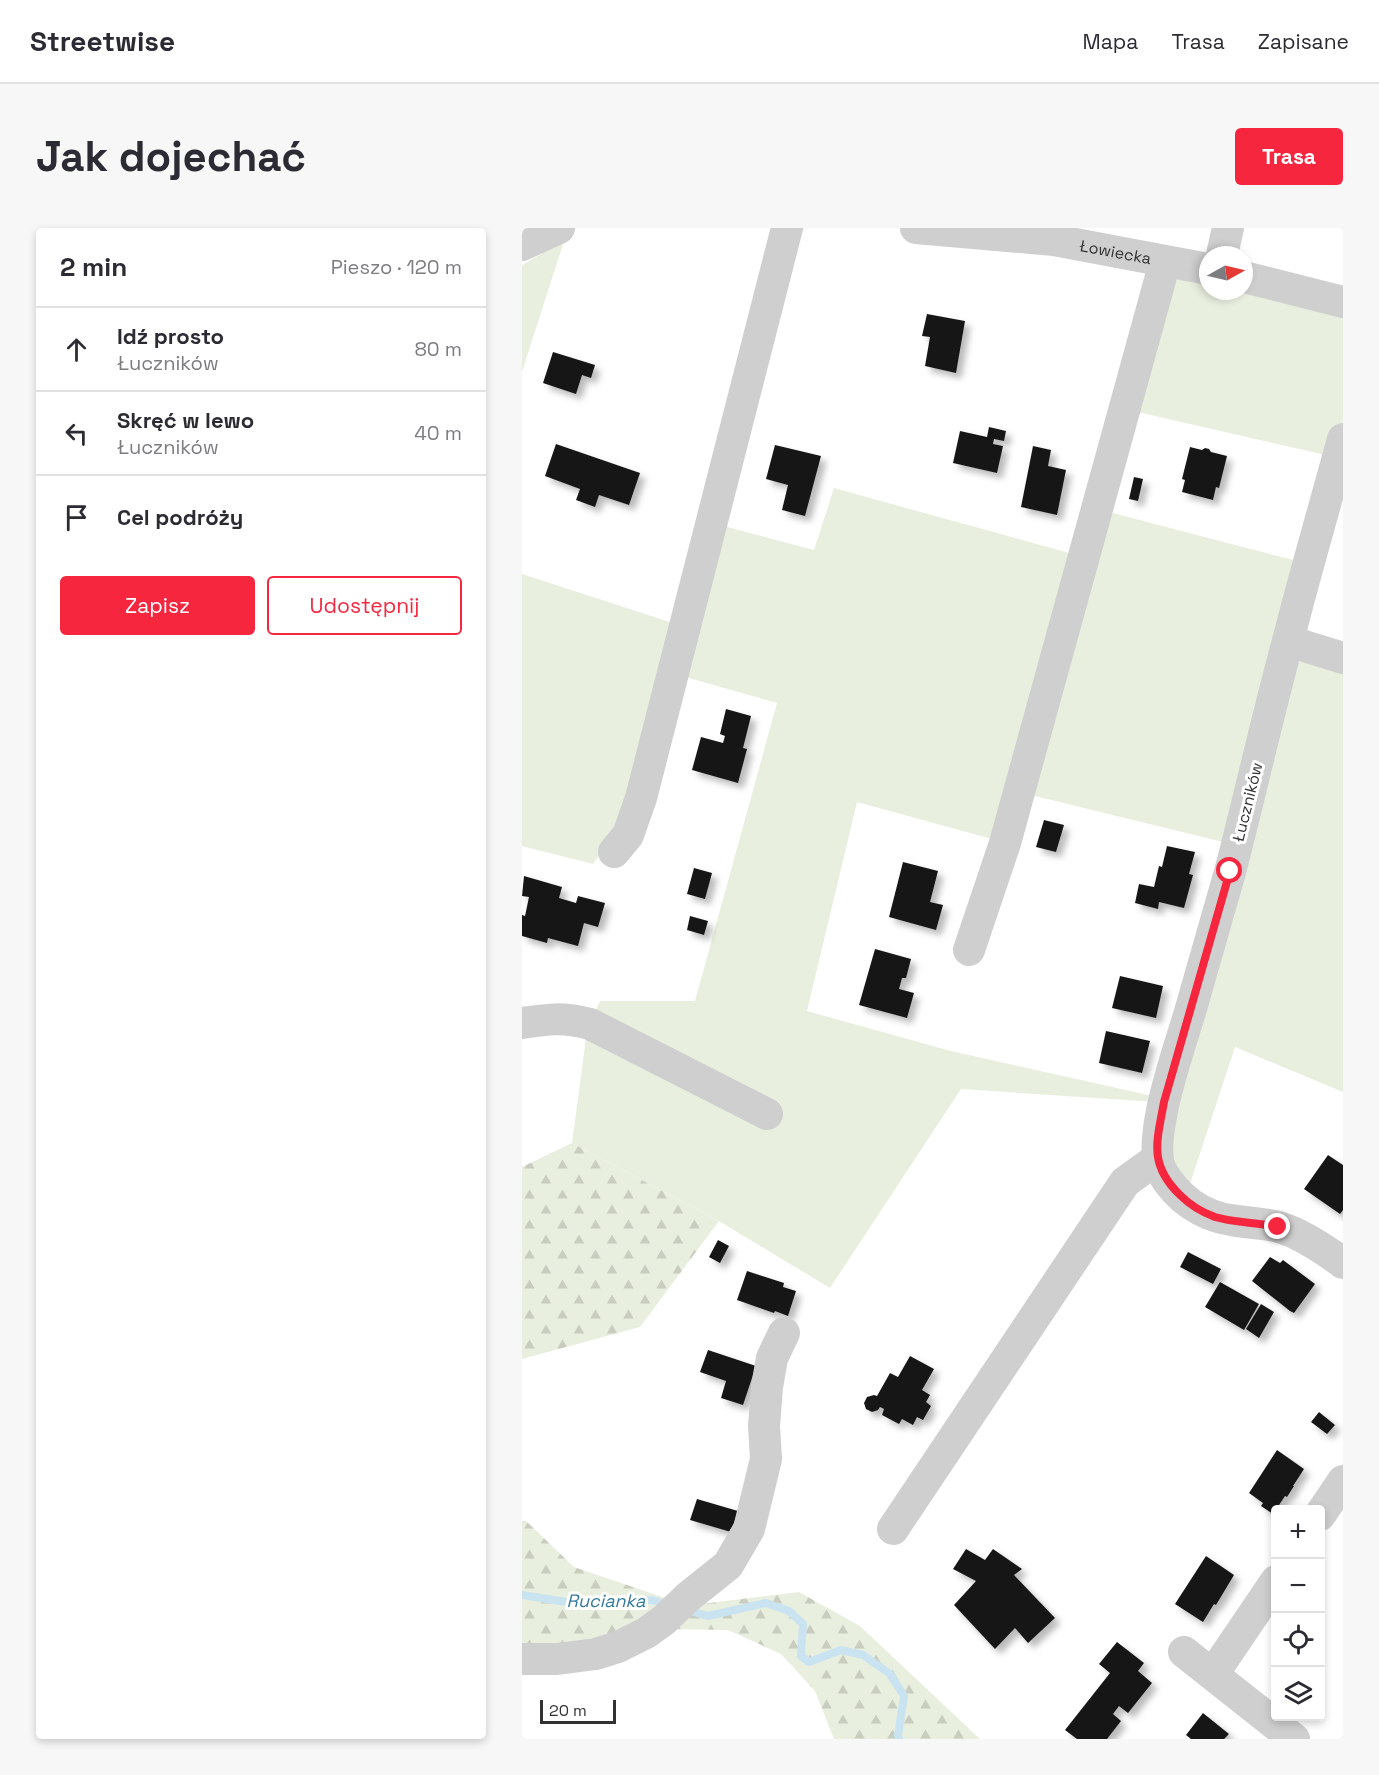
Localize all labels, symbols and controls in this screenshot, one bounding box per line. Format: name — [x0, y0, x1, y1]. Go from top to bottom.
text: Streetwise — [30, 23, 175, 59]
text: Mapa — [1083, 28, 1138, 55]
text: Trasa — [1171, 28, 1225, 55]
text: Zapisane — [1258, 28, 1349, 55]
button: Trasa — [1235, 128, 1343, 185]
text: Jak dojechać — [36, 130, 306, 183]
street label: Łowiecka — [1078, 235, 1153, 269]
north arrow — [1199, 246, 1253, 300]
text: 2 min — [60, 250, 127, 284]
text: Pieszo · 120 m — [331, 254, 462, 280]
text: Idź prosto — [117, 322, 224, 350]
icon: ahead — [60, 333, 93, 366]
text: 80 m — [414, 336, 462, 362]
text: Łuczników — [117, 350, 219, 376]
text: Skręć w lewo — [117, 406, 254, 434]
icon: left — [60, 417, 93, 450]
text: 40 m — [414, 420, 462, 446]
text: Łuczników — [117, 434, 219, 460]
icon: arrive — [60, 501, 93, 534]
text: Cel podróży — [117, 503, 243, 531]
button: Zapisz — [60, 576, 255, 635]
button: Udostępnij — [267, 576, 462, 635]
street label: Łuczników — [1227, 760, 1268, 844]
route start — [1216, 857, 1242, 883]
route end — [1264, 1213, 1290, 1239]
map controls — [1271, 1505, 1325, 1721]
button: + — [1271, 1505, 1325, 1559]
button: − — [1271, 1559, 1325, 1613]
water label: Rucianka — [567, 1589, 646, 1612]
button: locate — [1271, 1613, 1325, 1667]
button: layers — [1271, 1667, 1325, 1721]
scale bar — [540, 1697, 616, 1724]
text: 20 m — [549, 1700, 587, 1721]

